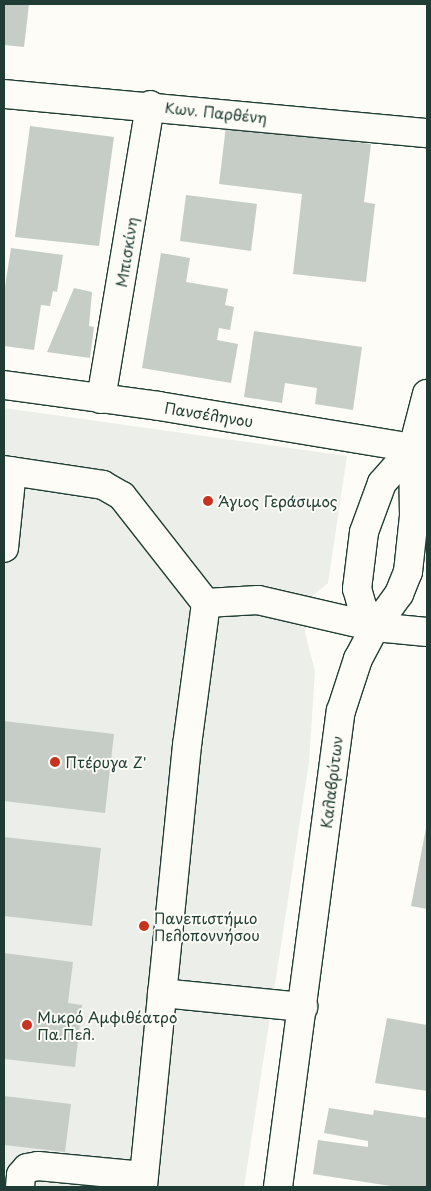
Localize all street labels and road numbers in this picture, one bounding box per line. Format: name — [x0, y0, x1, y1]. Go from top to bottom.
street label: Κων. Παρθένη — [164, 98, 268, 126]
street label: Μπισκίνη — [112, 216, 140, 288]
street label: Πανσέληνου — [163, 398, 255, 430]
street label: Καλαβρύτων — [316, 735, 346, 829]

